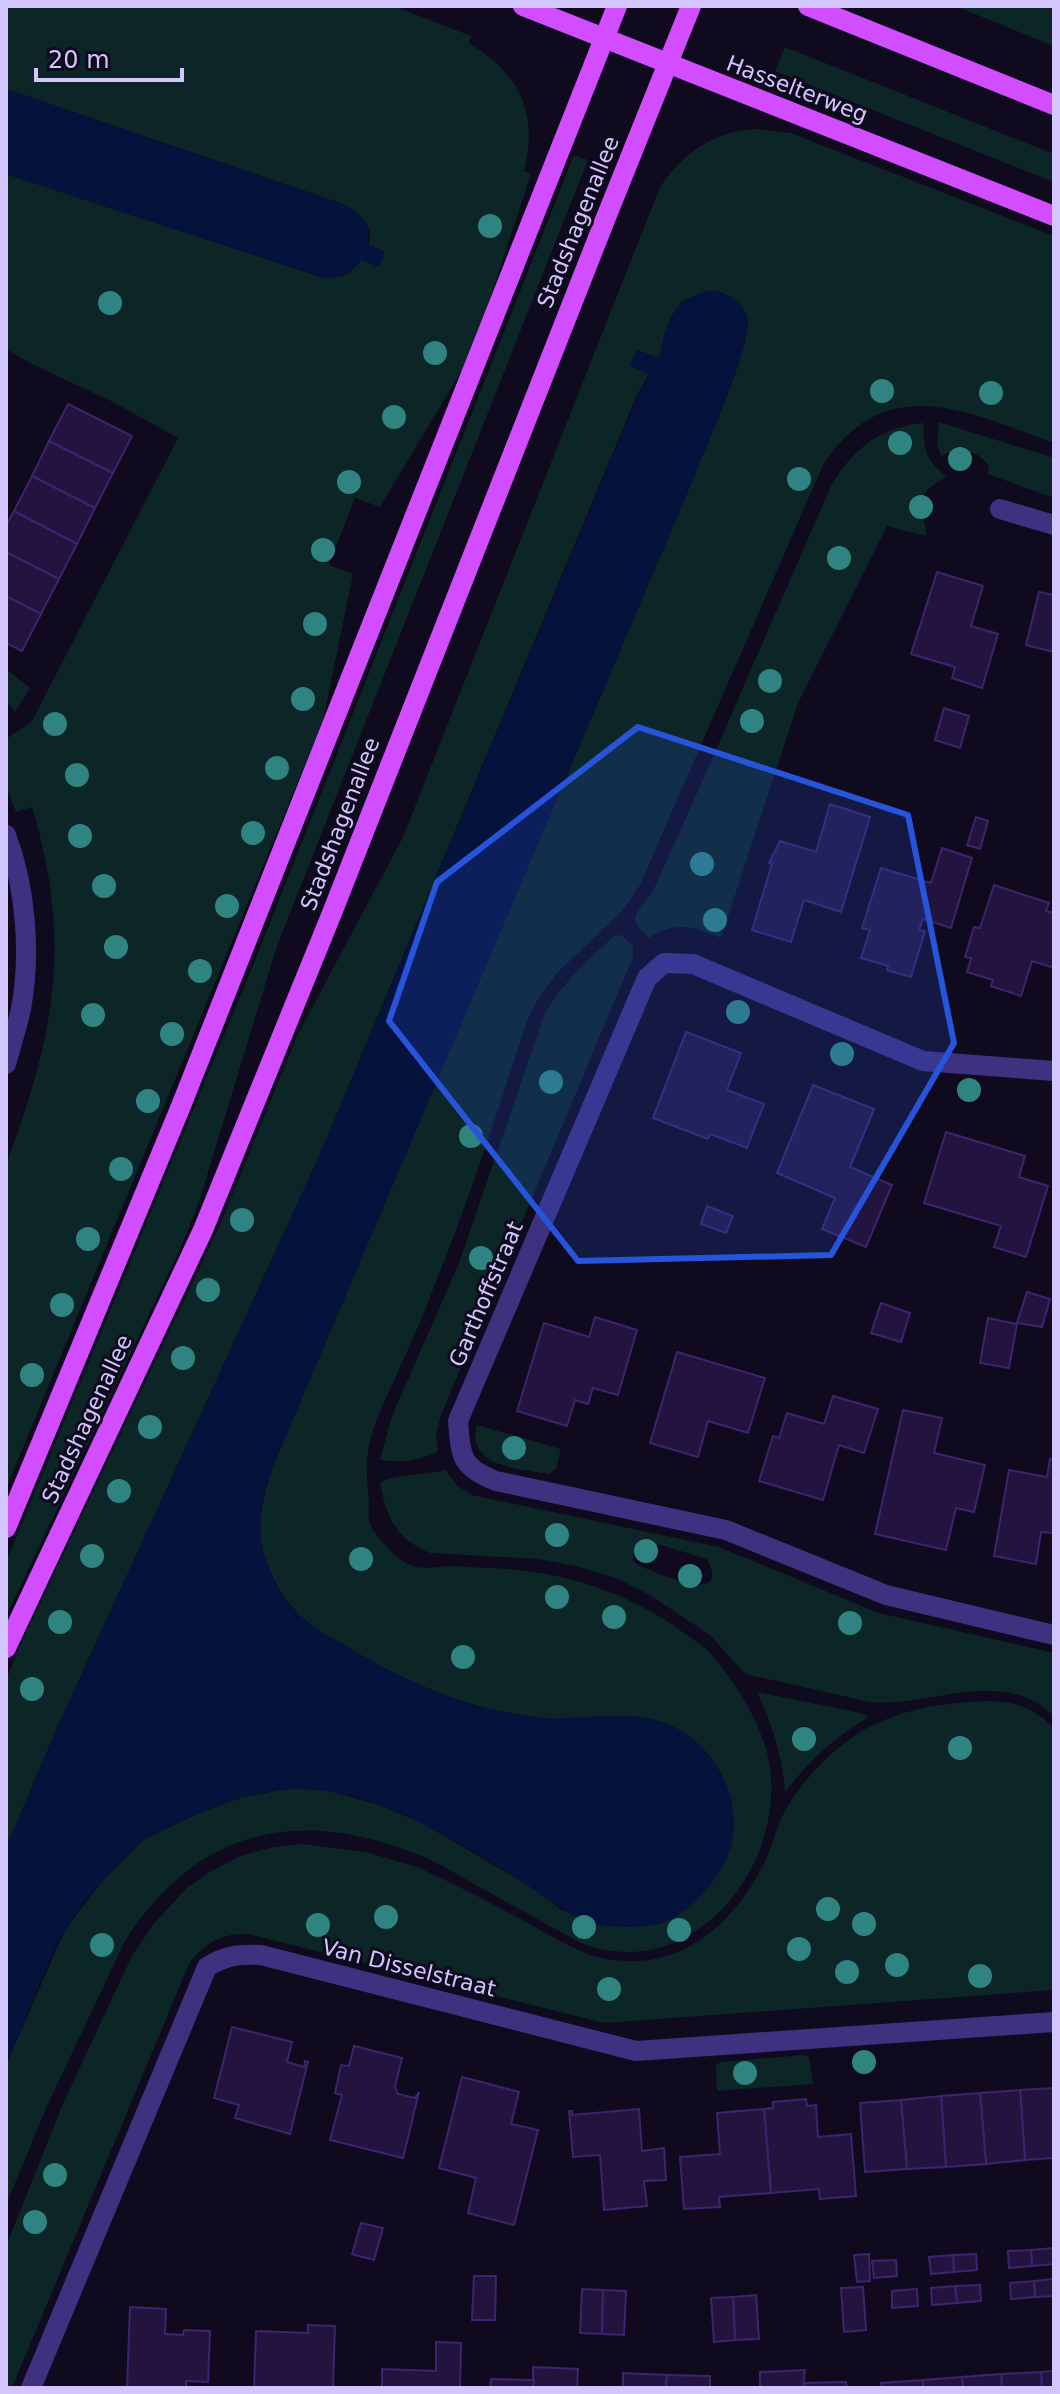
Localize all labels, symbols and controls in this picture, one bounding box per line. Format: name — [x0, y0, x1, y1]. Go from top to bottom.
scale bar — [36, 32, 182, 82]
text: 20 m — [48, 46, 110, 74]
street label: Hasselterweg — [723, 51, 871, 127]
street label: Stadshagenallee — [532, 132, 624, 312]
street label: Stadshagenallee — [296, 734, 384, 914]
street label: Garthoffstraat — [444, 1217, 528, 1370]
street label: Stadshagenallee — [37, 1331, 137, 1507]
street label: Van Disselstraat — [320, 1934, 499, 2002]

